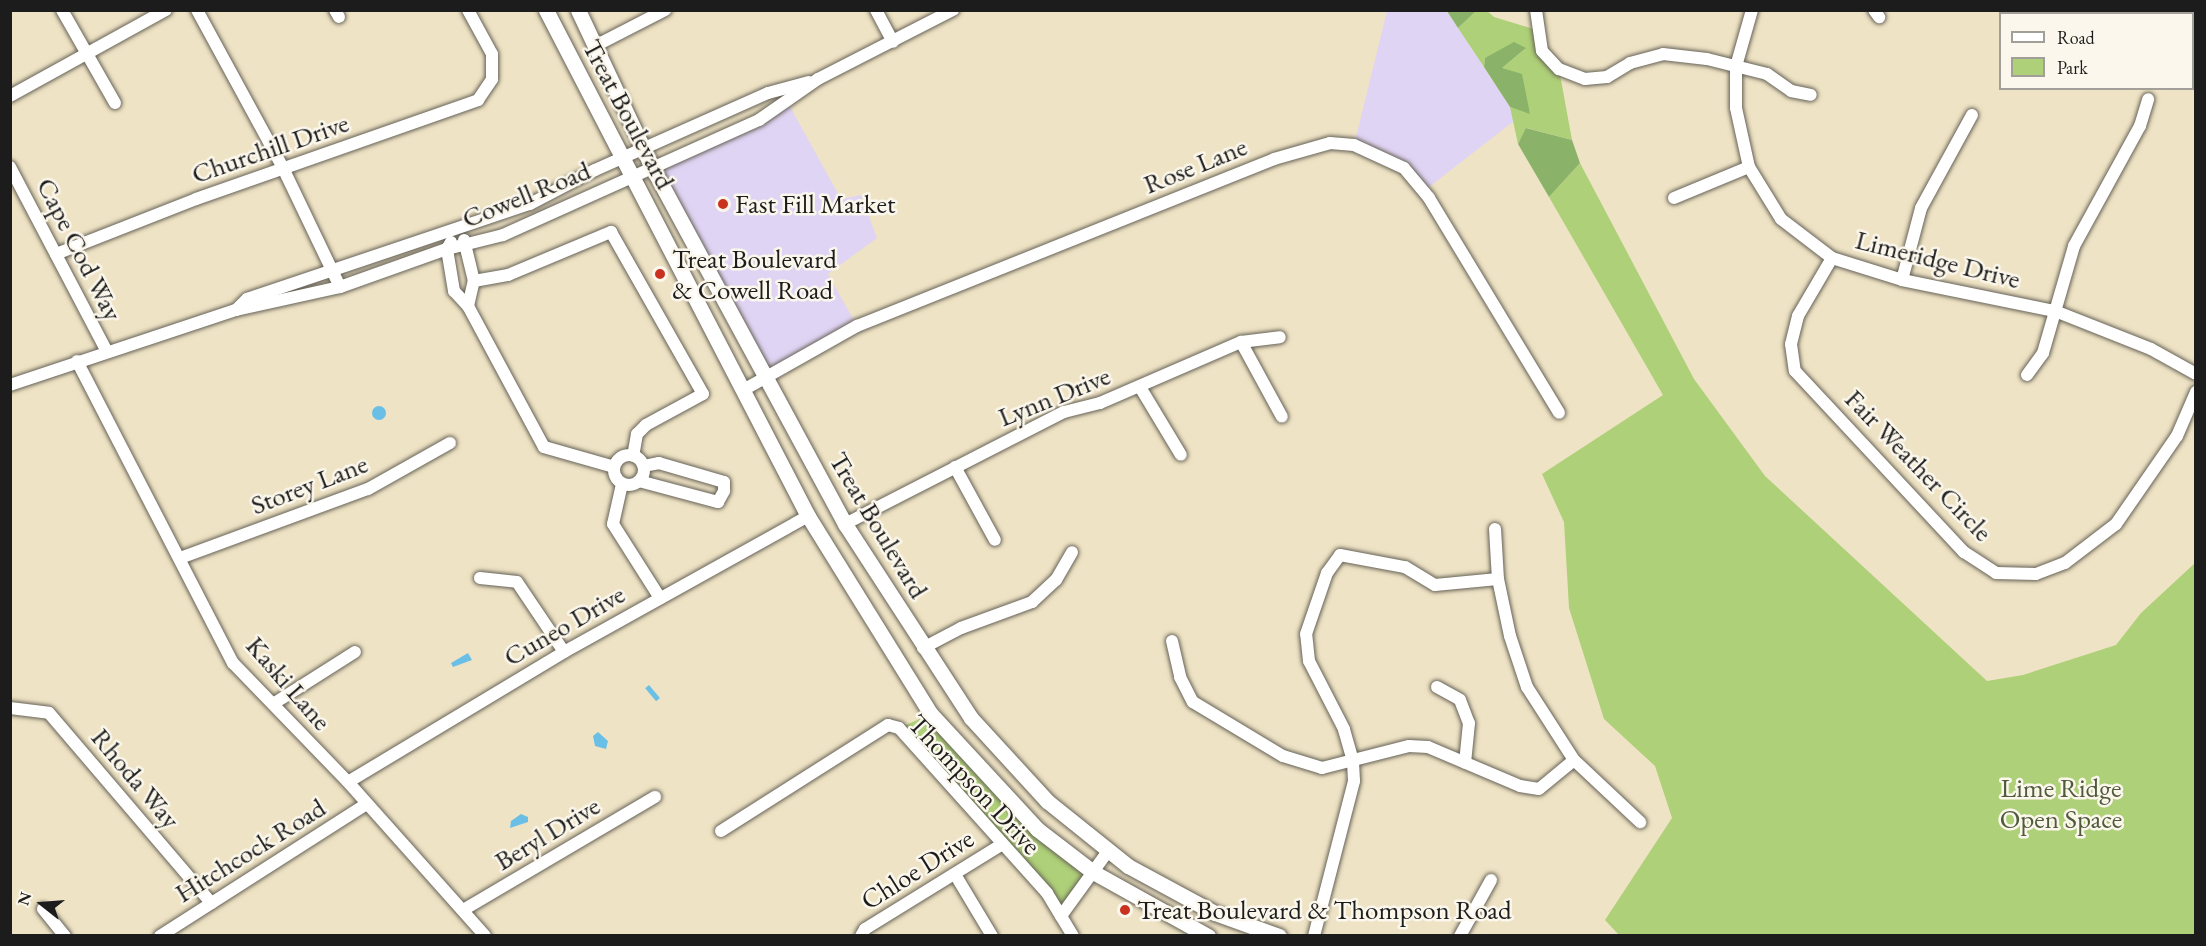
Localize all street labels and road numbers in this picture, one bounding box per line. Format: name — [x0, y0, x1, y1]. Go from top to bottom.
street label: Treat Boulevard — [576, 34, 682, 194]
street label: Churchill Drive — [187, 106, 353, 190]
street label: Rose Lane — [1139, 130, 1251, 200]
street label: Cowell Road — [457, 154, 595, 234]
street label: Cape Cod Way — [30, 172, 130, 326]
street label: Limeridge Drive — [1852, 223, 2024, 295]
street label: Lynn Drive — [993, 359, 1115, 433]
street label: Fair Weather Circle — [1838, 382, 2000, 548]
street label: Treat Boulevard — [823, 446, 935, 604]
street label: Storey Lane — [246, 447, 372, 521]
street label: Cuneo Drive — [498, 577, 630, 673]
street label: Kaski Lane — [239, 629, 339, 737]
street label: Thompson Drive — [902, 707, 1048, 861]
street label: Rhoda Way — [85, 721, 187, 835]
street label: Beryl Drive — [489, 789, 605, 877]
street label: Hitchcock Road — [169, 791, 331, 909]
street label: Chloe Drive — [855, 822, 979, 916]

